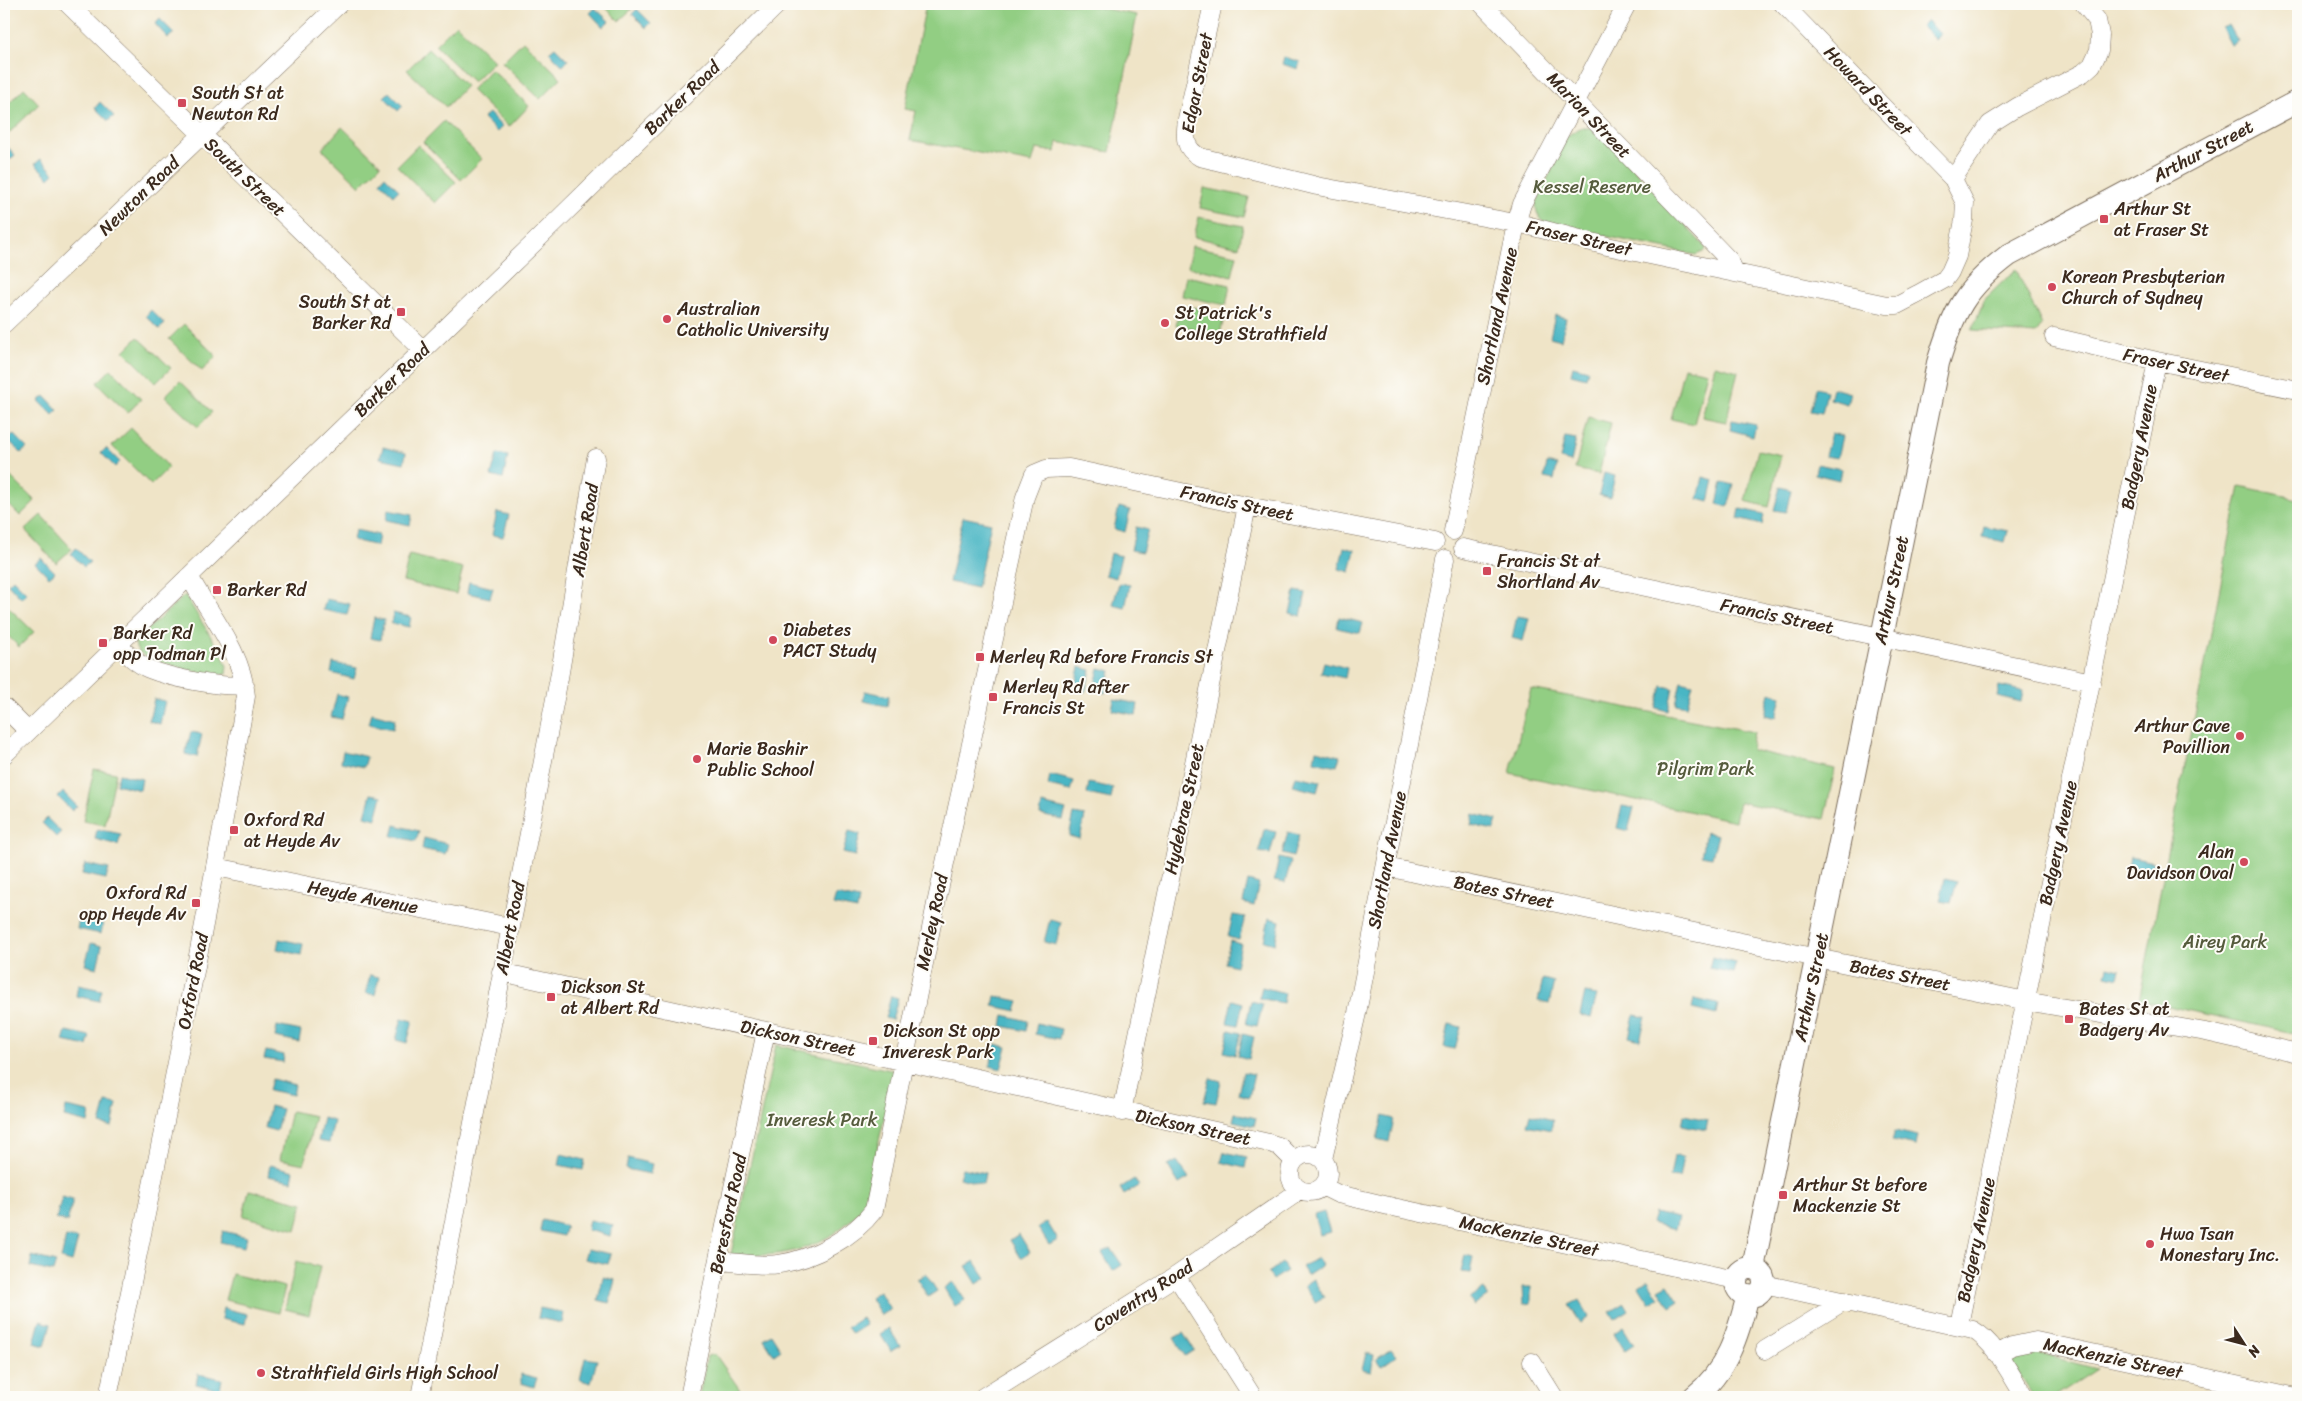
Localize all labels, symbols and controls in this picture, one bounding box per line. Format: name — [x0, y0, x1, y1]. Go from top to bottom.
street label: Edgar Street — [1172, 29, 1223, 136]
street label: Howard Street — [1816, 38, 1921, 145]
street label: Barker Road — [636, 52, 729, 143]
street label: Marion Street — [1539, 64, 1639, 166]
place label: South St at Newton Rd — [192, 77, 284, 130]
marker: South St at Newton Rd — [176, 97, 188, 109]
street label: Arthur Street — [2146, 111, 2259, 192]
street label: South Street — [196, 129, 294, 225]
street label: Newton Road — [90, 147, 189, 244]
park label: Kessel Reserve — [1533, 171, 1651, 203]
place label: Arthur St at Fraser St — [2113, 193, 2209, 246]
street label: Fraser Street — [1523, 210, 1636, 266]
marker: Arthur St at Fraser St — [2098, 213, 2110, 225]
street label: Shortland Avenue — [1467, 244, 1527, 388]
place label: Korean Presbyterian Church of Sydney — [2062, 261, 2225, 314]
marker: Korean Presbyterian Church of Sydney — [2046, 281, 2058, 293]
place label: South St at Barker Rd — [299, 286, 393, 339]
place label: Australian Catholic University — [676, 293, 830, 346]
place label: St Patrick's College Strathfield — [1175, 297, 1328, 350]
marker: South St at Barker Rd — [395, 306, 407, 318]
marker: Australian Catholic University — [661, 313, 673, 325]
marker: St Patrick's College Strathfield — [1159, 317, 1171, 329]
street label: Barker Road — [346, 334, 439, 425]
street label: Fraser Street — [2120, 338, 2233, 392]
street label: Badgery Avenue — [2111, 382, 2167, 512]
street label: Francis Street — [1177, 475, 1297, 531]
street label: Albert Road — [562, 479, 608, 580]
street label: Arthur Street — [1864, 532, 1918, 648]
place label: Francis St at Shortland Av — [1497, 545, 1601, 598]
marker: Francis St at Shortland Av — [1481, 565, 1493, 577]
place label: Barker Rd — [227, 574, 308, 606]
marker: Barker Rd — [211, 584, 223, 596]
street label: Francis Street — [1717, 588, 1837, 644]
place label: Diabetes PACT Study — [783, 614, 877, 667]
place label: Barker Rd opp Todman Pl — [113, 617, 227, 670]
marker: Diabetes PACT Study — [767, 634, 779, 646]
marker: Barker Rd opp Todman Pl — [97, 637, 109, 649]
place label: Merley Rd before Francis St — [990, 641, 1213, 673]
marker: Merley Rd before Francis St — [974, 651, 986, 663]
place label: Merley Rd after Francis St — [1003, 671, 1130, 724]
marker: Merley Rd after Francis St — [987, 691, 999, 703]
place label: Arthur Cave Pavillion — [2133, 710, 2230, 763]
marker: Arthur Cave Pavillion — [2234, 730, 2246, 742]
place label: Marie Bashir Public School — [707, 733, 815, 786]
street label: Hydebrae Street — [1155, 740, 1214, 877]
marker: Marie Bashir Public School — [691, 753, 703, 765]
park label: Pilgrim Park — [1657, 753, 1755, 785]
street label: Badgery Avenue — [2029, 777, 2087, 909]
street label: Shortland Avenue — [1358, 788, 1416, 932]
place label: Oxford Rd at Heyde Av — [244, 804, 342, 857]
marker: Oxford Rd at Heyde Av — [228, 824, 240, 836]
place label: Alan Davidson Oval — [2127, 836, 2235, 889]
marker: Alan Davidson Oval — [2238, 856, 2250, 868]
street label: Bates Street — [1451, 866, 1557, 918]
street label: Merley Road — [906, 869, 958, 973]
street label: Heyde Avenue — [305, 871, 421, 923]
place label: Oxford Rd opp Heyde Av — [79, 877, 188, 930]
street label: Albert Road — [485, 877, 535, 978]
marker: Oxford Rd opp Heyde Av — [190, 897, 202, 909]
park label: Airey Park — [2182, 926, 2268, 958]
street label: Oxford Road — [168, 928, 218, 1032]
street label: Arthur Street — [1784, 929, 1838, 1045]
street label: Bates Street — [1847, 950, 1953, 1000]
place label: Dickson St at Albert Rd — [561, 971, 660, 1024]
marker: Dickson St at Albert Rd — [545, 991, 557, 1003]
place label: Bates St at Badgery Av — [2079, 993, 2170, 1046]
street label: Dickson Street — [737, 1010, 859, 1066]
marker: Bates St at Badgery Av — [2063, 1013, 2075, 1025]
place label: Dickson St opp Inveresk Park — [882, 1015, 1000, 1068]
marker: Dickson St opp Inveresk Park — [867, 1035, 879, 1047]
street label: Dickson Street — [1132, 1099, 1254, 1155]
park label: Inveresk Park — [766, 1104, 878, 1136]
street label: Beresford Road — [700, 1149, 757, 1277]
place label: Arthur St before Mackenzie St — [1792, 1169, 1927, 1222]
street label: Badgery Avenue — [1947, 1174, 2005, 1306]
marker: Arthur St before Mackenzie St — [1777, 1189, 1789, 1201]
street label: MacKenzie Street — [1456, 1206, 1602, 1267]
place label: Hwa Tsan Monestary Inc. — [2160, 1218, 2280, 1271]
marker: Hwa Tsan Monestary Inc. — [2144, 1238, 2156, 1250]
street label: Coventry Road — [1086, 1250, 1201, 1341]
north arrow — [2220, 1318, 2270, 1368]
street label: MacKenzie Street — [2040, 1328, 2186, 1389]
text: N — [2241, 1339, 2268, 1363]
place label: Strathfield Girls High School — [271, 1357, 499, 1389]
marker: Strathfield Girls High School — [255, 1367, 267, 1379]

